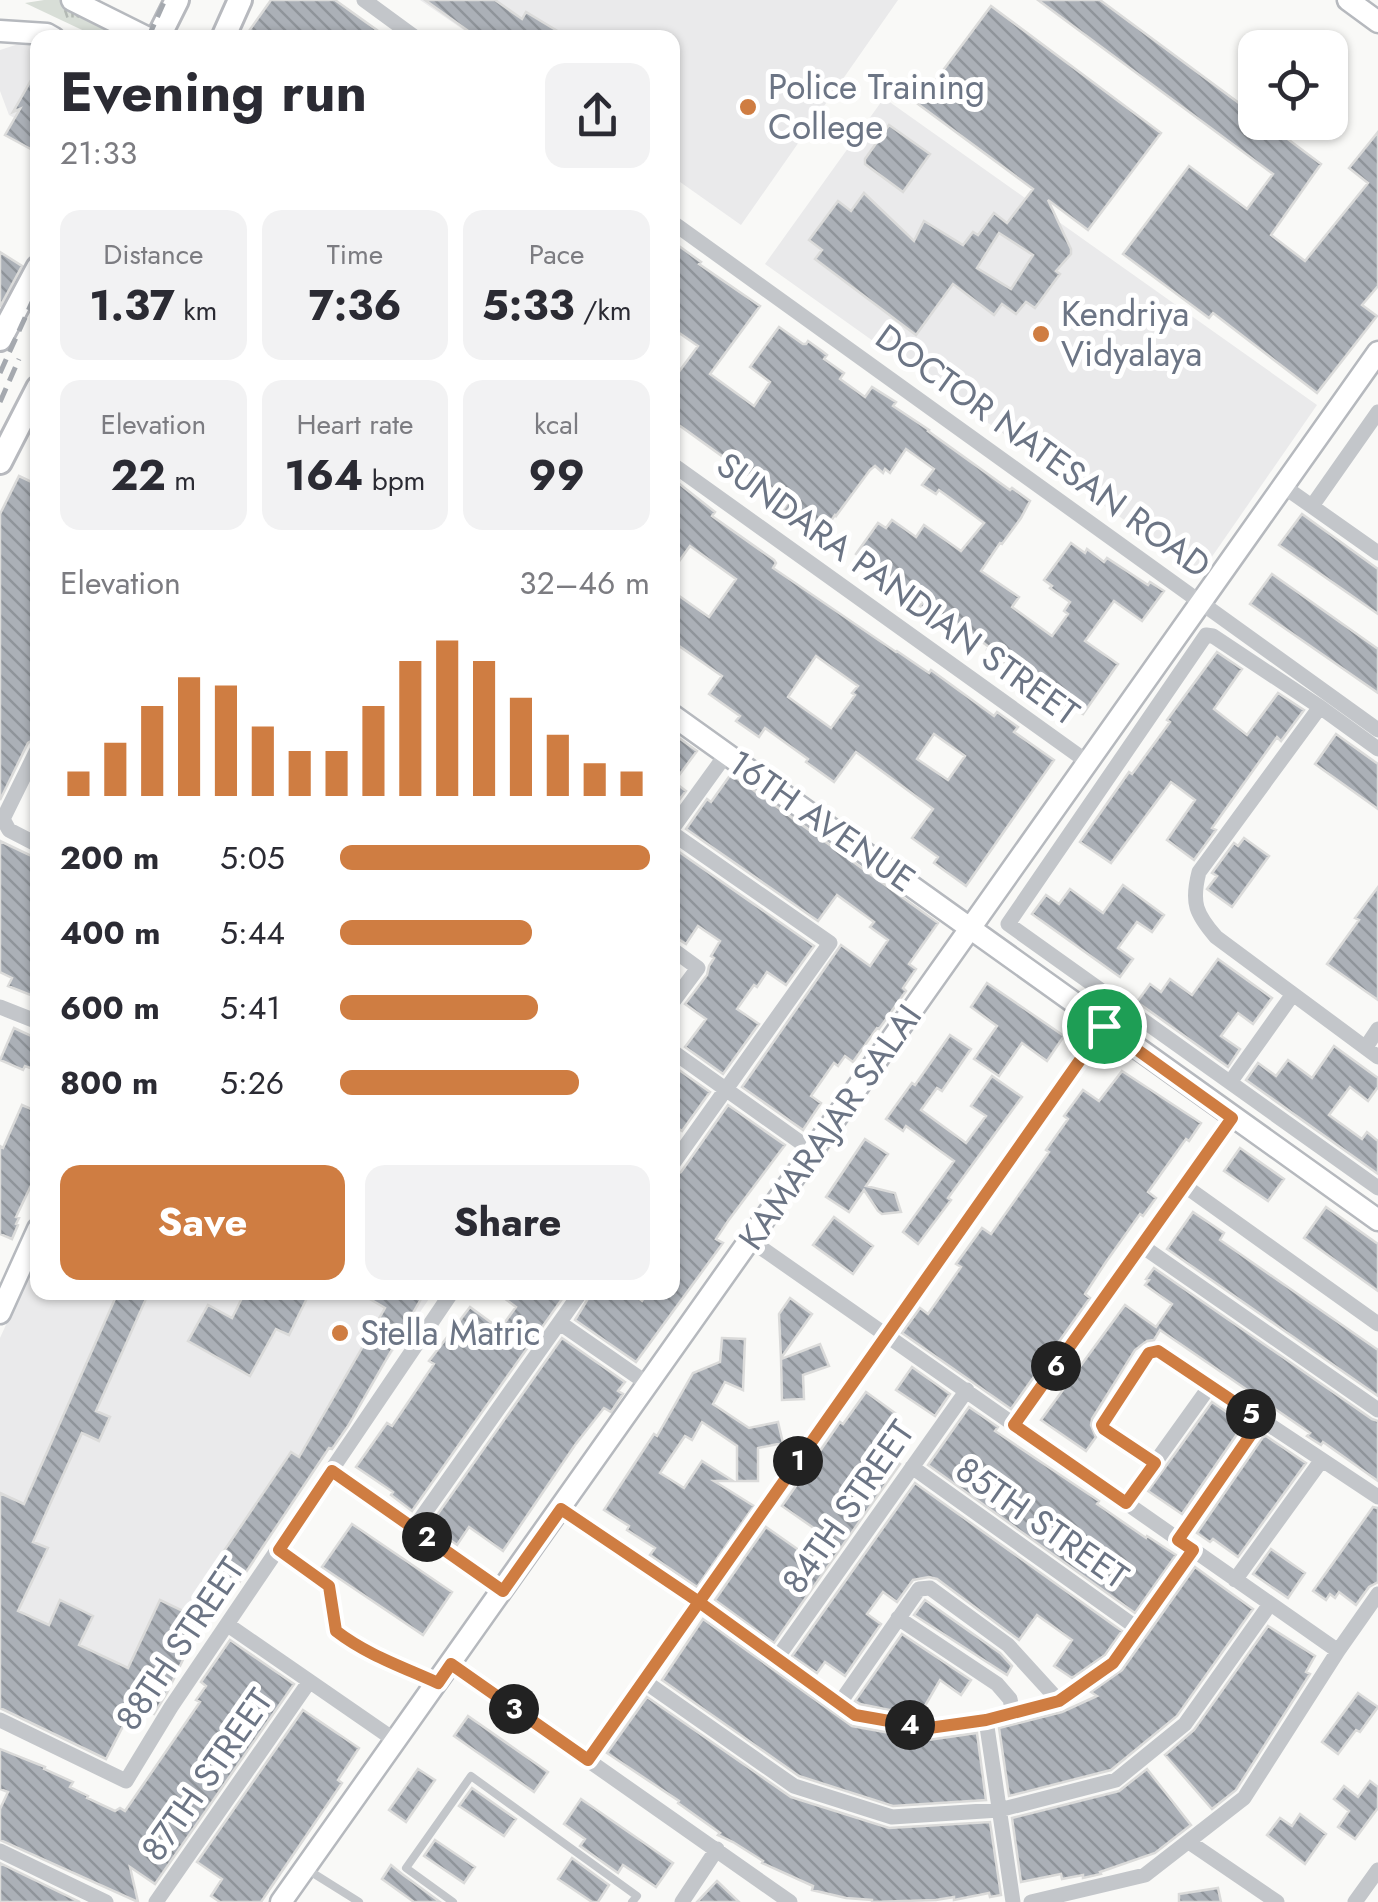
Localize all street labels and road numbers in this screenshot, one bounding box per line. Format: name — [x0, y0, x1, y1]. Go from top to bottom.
street label: DOCTOR NATESAN ROAD — [865, 312, 1221, 590]
street label: SUNDARA PANDIAN STREET — [706, 440, 1090, 738]
street label: 16TH AVENUE — [718, 738, 926, 904]
street label: KAMARAJAR SALAI — [727, 994, 933, 1260]
street label: 84TH STREET — [770, 1410, 926, 1604]
street label: 85TH STREET — [946, 1445, 1138, 1601]
street label: 88TH STREET — [104, 1548, 256, 1740]
street label: 87TH STREET — [129, 1679, 285, 1871]

